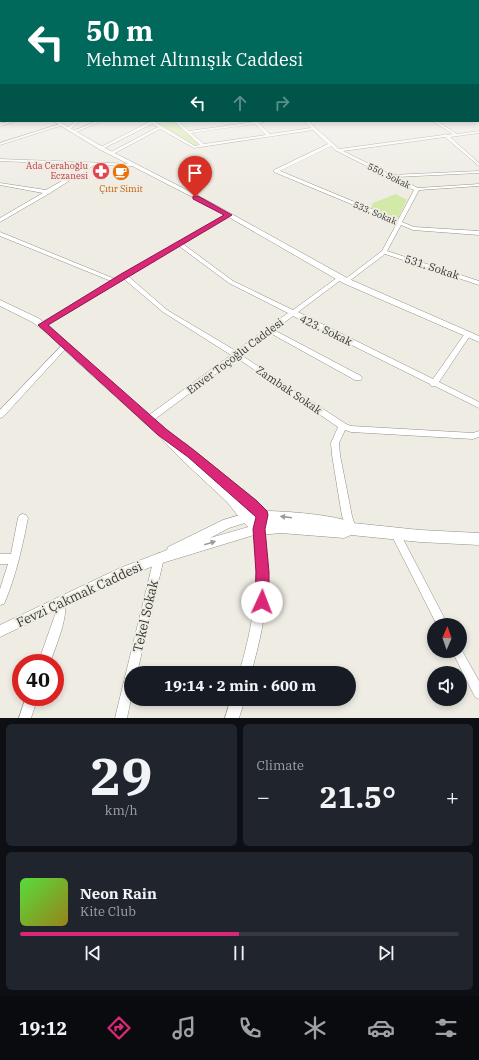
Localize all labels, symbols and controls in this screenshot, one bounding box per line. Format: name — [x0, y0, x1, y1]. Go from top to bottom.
text: 50 m — [86, 12, 153, 49]
icon: left — [20, 16, 72, 68]
text: Mehmet Altınışık Caddesi — [86, 48, 303, 71]
icon: left — [187, 92, 209, 114]
icon: ahead — [229, 92, 251, 114]
icon: right — [271, 92, 293, 114]
pin — [178, 156, 212, 197]
place label: Ada Cerahoğlu Eczanesi — [26, 160, 88, 181]
street label: 550. Sokak — [366, 160, 413, 191]
pharmacy icon: Ada Cerahoğlu Eczanesi — [91, 161, 111, 181]
cafe icon: Çıtır Simit — [111, 162, 131, 182]
icon: arrive — [184, 162, 206, 184]
place label: Çıtır Simit — [99, 183, 143, 194]
street label: 533. Sokak — [352, 198, 399, 227]
street label: 531. Sokak — [403, 252, 462, 283]
street label: 423. Sokak — [297, 311, 355, 349]
street label: Enver Toçoğlu Caddesi — [184, 315, 287, 397]
street label: Zambak Sokak — [253, 363, 325, 418]
one-way arrow — [280, 514, 292, 520]
one-way arrow — [204, 540, 216, 546]
street label: Fevzi Çakmak Caddesi — [14, 558, 145, 631]
street label: Tekel Sokak — [129, 578, 162, 654]
position arrow — [241, 581, 283, 623]
north arrow — [427, 618, 467, 658]
map controls — [427, 618, 467, 706]
speed limit sign: 40 — [12, 654, 64, 706]
button: sound — [427, 666, 467, 706]
text: 19:14 · 2 min · 600 m — [164, 676, 316, 695]
text: 29 — [90, 742, 152, 809]
text: Climate — [257, 757, 304, 774]
text: 21.5° — [319, 777, 396, 816]
text: − — [257, 782, 270, 811]
text: + — [446, 782, 459, 811]
text: km/h — [105, 802, 138, 819]
text: Neon Rain — [80, 884, 157, 903]
text: Kite Club — [80, 903, 136, 920]
icon: previous — [82, 942, 104, 964]
icon: pause — [228, 942, 250, 964]
icon: next — [375, 942, 397, 964]
icon: directions — [105, 1014, 133, 1042]
icon: music — [170, 1014, 198, 1042]
icon: phone — [236, 1014, 264, 1042]
icon: climate — [301, 1014, 329, 1042]
icon: car — [367, 1014, 395, 1042]
icon: filters — [432, 1014, 460, 1042]
text: 19:12 — [19, 1017, 67, 1040]

